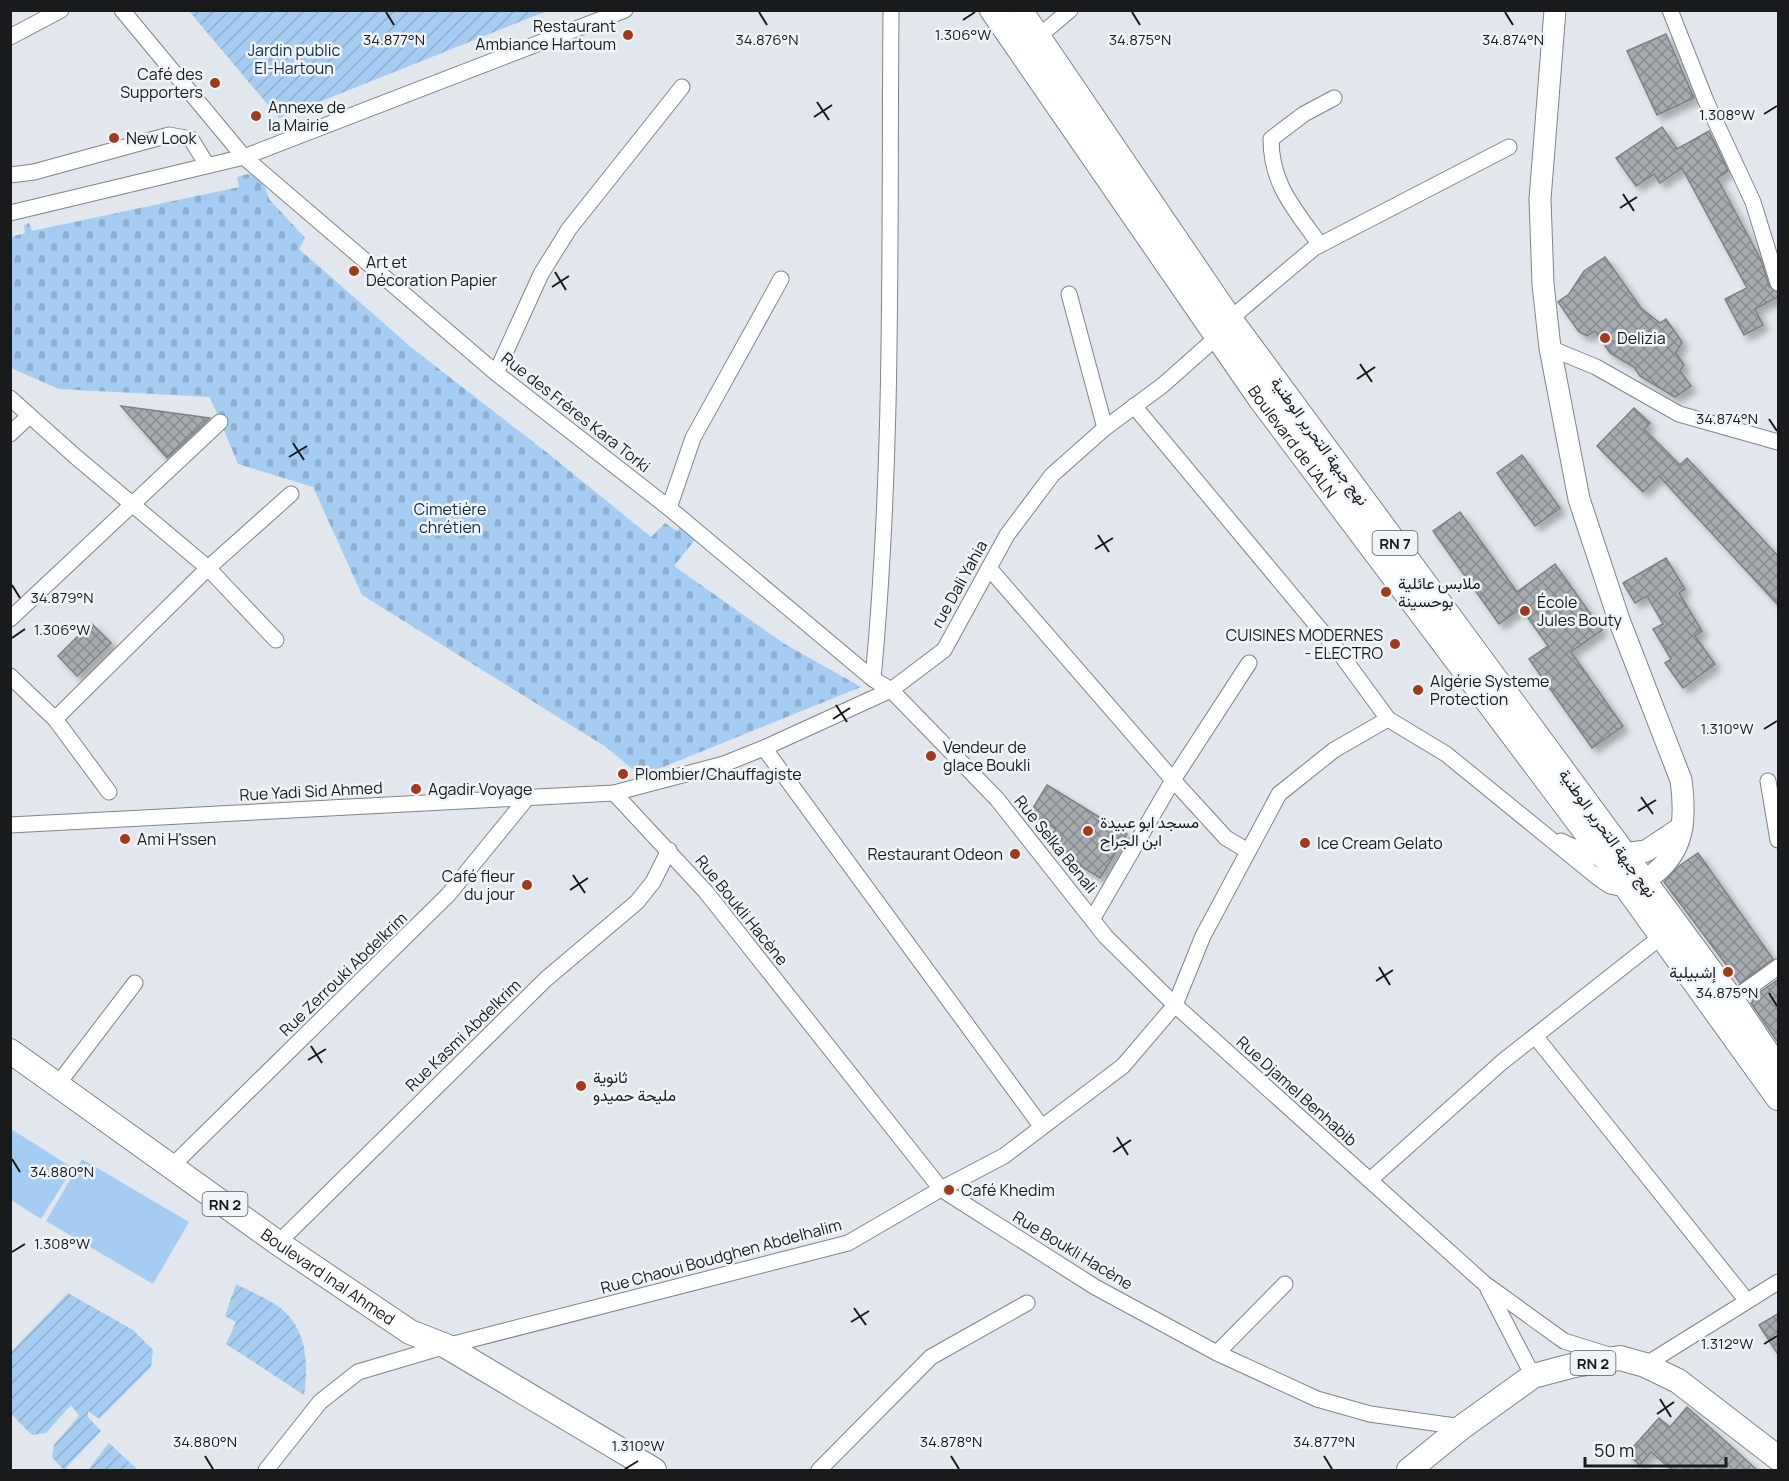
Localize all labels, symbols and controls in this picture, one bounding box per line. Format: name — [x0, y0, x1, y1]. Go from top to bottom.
place label: Restaurant Ambiance Hartoum — [475, 15, 616, 55]
text: 1.306°W — [935, 24, 991, 45]
marker: Restaurant Ambiance Hartoum — [621, 28, 635, 42]
text: 34.877°N — [363, 29, 425, 50]
text: 34.876°N — [735, 29, 799, 50]
text: 34.875°N — [1109, 29, 1171, 50]
text: 34.874°N — [1482, 29, 1544, 50]
park label: Jardin public El-Hartoun — [248, 39, 340, 79]
place label: Café des Supporters — [120, 63, 203, 103]
marker: Café des Supporters — [208, 76, 222, 90]
place label: Annexe de la Mairie — [268, 96, 346, 136]
text: 1.308°W — [1699, 104, 1755, 125]
marker: Annexe de la Mairie — [249, 109, 263, 123]
place label: New Look — [126, 127, 198, 149]
marker: New Look — [107, 131, 121, 145]
place label: Art et Décoration Papier — [366, 251, 498, 291]
marker: Art et Décoration Papier — [347, 264, 361, 278]
place label: Delizia — [1617, 327, 1666, 349]
marker: Delizia — [1598, 331, 1612, 345]
street label: Rue des Fréres Kara Torki — [497, 347, 655, 477]
street label: نهج جبهة التحرير الوطنية — [1265, 372, 1374, 510]
street label: Boulevard de L'ALN — [1243, 381, 1342, 503]
text: 34.874°N — [1696, 408, 1758, 429]
park label: Cimetière chrétien — [414, 498, 486, 538]
road number: RN 7 — [1372, 531, 1418, 555]
street label: rue Dali Yahia — [926, 536, 992, 632]
place label: ملابس عائلية بوحسينة — [1398, 572, 1481, 612]
marker: ملابس عائلية بوحسينة — [1379, 585, 1393, 599]
text: 34.879°N — [30, 587, 94, 608]
place label: École Jules Bouty — [1537, 591, 1623, 631]
marker: École Jules Bouty — [1518, 604, 1532, 618]
text: 1.306°W — [34, 619, 90, 640]
place label: CUISINES MODERNES - ELECTRO — [1226, 624, 1383, 664]
marker: CUISINES MODERNES - ELECTRO — [1388, 637, 1402, 651]
place label: Algérie Systeme Protection — [1430, 670, 1549, 710]
marker: Algérie Systeme Protection — [1411, 683, 1425, 697]
text: 1.310°W — [1700, 718, 1754, 739]
place label: Vendeur de glace Boukli — [943, 736, 1030, 776]
marker: Vendeur de glace Boukli — [924, 749, 938, 763]
place label: Plombier/Chauffagiste — [635, 763, 802, 785]
street label: نهج جبهة التحرير الوطنية — [1553, 764, 1662, 902]
marker: Plombier/Chauffagiste — [616, 767, 630, 781]
street label: Rue Yadi Sid Ahmed — [239, 776, 383, 806]
place label: Agadir Voyage — [428, 778, 532, 800]
marker: Agadir Voyage — [409, 782, 423, 796]
street label: Rue Selka Benali — [1010, 790, 1102, 898]
place label: مسجد ابو عبيدة ابن الجراح — [1100, 811, 1199, 852]
marker: مسجد ابو عبيدة ابن الجراح — [1081, 824, 1095, 838]
place label: Ami H'ssen — [137, 828, 216, 850]
marker: Ami H'ssen — [118, 832, 132, 846]
place label: Ice Cream Gelato — [1317, 832, 1443, 854]
marker: Ice Cream Gelato — [1298, 836, 1312, 850]
place label: Restaurant Odeon — [868, 843, 1003, 865]
marker: Restaurant Odeon — [1008, 847, 1022, 861]
street label: Rue Boukli Hacène — [691, 850, 793, 970]
place label: Café fleur du jour — [442, 865, 515, 905]
marker: Café fleur du jour — [520, 878, 534, 892]
street label: Rue Zerrouki Abdelkrim — [274, 907, 412, 1041]
place label: إشبيلية — [1669, 961, 1716, 983]
marker: إشبيلية — [1721, 965, 1735, 979]
street label: Rue Kasmi Abdelkrim — [400, 974, 526, 1096]
text: 34.875°N — [1696, 982, 1758, 1003]
street label: Rue Djamel Benhabib — [1232, 1031, 1362, 1151]
place label: ثانوية مليحة حميدو — [593, 1066, 676, 1106]
marker: ثانوية مليحة حميدو — [574, 1079, 588, 1093]
text: 34.880°N — [30, 1161, 94, 1182]
place label: Café Khedim — [961, 1179, 1055, 1201]
marker: Café Khedim — [942, 1183, 956, 1197]
road number: RN 2 — [202, 1192, 248, 1216]
street label: Rue Boukli Hacène — [1009, 1206, 1137, 1294]
street label: Rue Chaoui Boudghen Abdelhalim — [598, 1213, 844, 1299]
street label: Boulevard Inal Ahmed — [257, 1223, 399, 1330]
text: 1.308°W — [34, 1233, 90, 1254]
text: 1.312°W — [1701, 1333, 1753, 1354]
road number: RN 2 — [1570, 1351, 1616, 1375]
scale bar — [1585, 1430, 1726, 1468]
text: 34.880°N — [173, 1431, 237, 1452]
text: 34.878°N — [920, 1431, 982, 1452]
text: 34.877°N — [1293, 1431, 1355, 1452]
text: 1.310°W — [611, 1435, 665, 1456]
text: 50 m — [1594, 1438, 1634, 1462]

